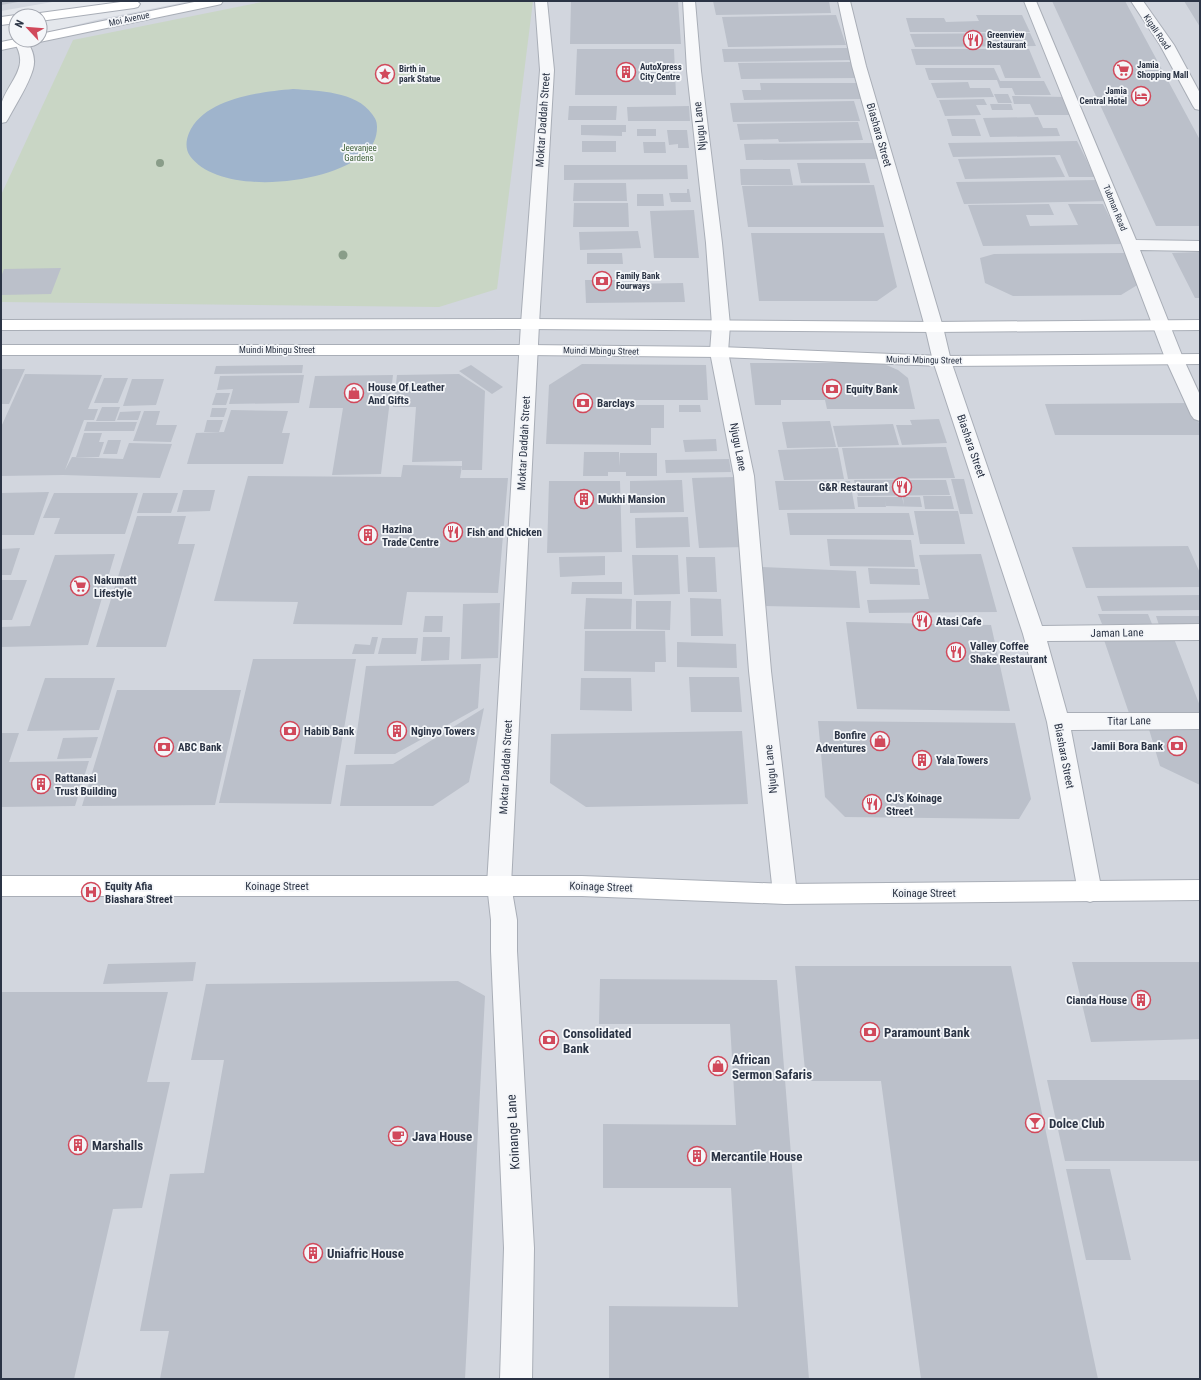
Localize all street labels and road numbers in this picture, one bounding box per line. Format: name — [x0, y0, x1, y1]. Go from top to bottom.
street label: Moi Avenue — [108, 10, 150, 28]
street label: Kigali Road — [1142, 13, 1172, 51]
street label: Moktar Daddah Street — [533, 72, 553, 168]
street label: Njugu Lane — [691, 101, 709, 151]
street label: Biashara Street — [864, 101, 894, 169]
street label: Tubman Road — [1101, 184, 1129, 232]
street label: Muindi Mbingu Street — [239, 345, 315, 355]
street label: Muindi Mbingu Street — [563, 345, 639, 357]
street label: Muindi Mbingu Street — [886, 354, 962, 366]
street label: Moktar Daddah Street — [515, 395, 533, 491]
street label: Biashara Street — [954, 413, 988, 479]
street label: Njugu Lane — [727, 422, 749, 472]
street label: Jaman Lane — [1090, 626, 1144, 640]
street label: Titar Lane — [1107, 714, 1151, 728]
street label: Moktar Daddah Street — [497, 719, 515, 815]
street label: Biashara Street — [1051, 722, 1077, 790]
street label: Njugu Lane — [762, 744, 780, 794]
street label: Koinage Street — [569, 879, 633, 895]
street label: Koinage Street — [245, 880, 309, 893]
street label: Koinage Street — [892, 887, 956, 900]
street label: Koinange Lane — [504, 1094, 522, 1170]

